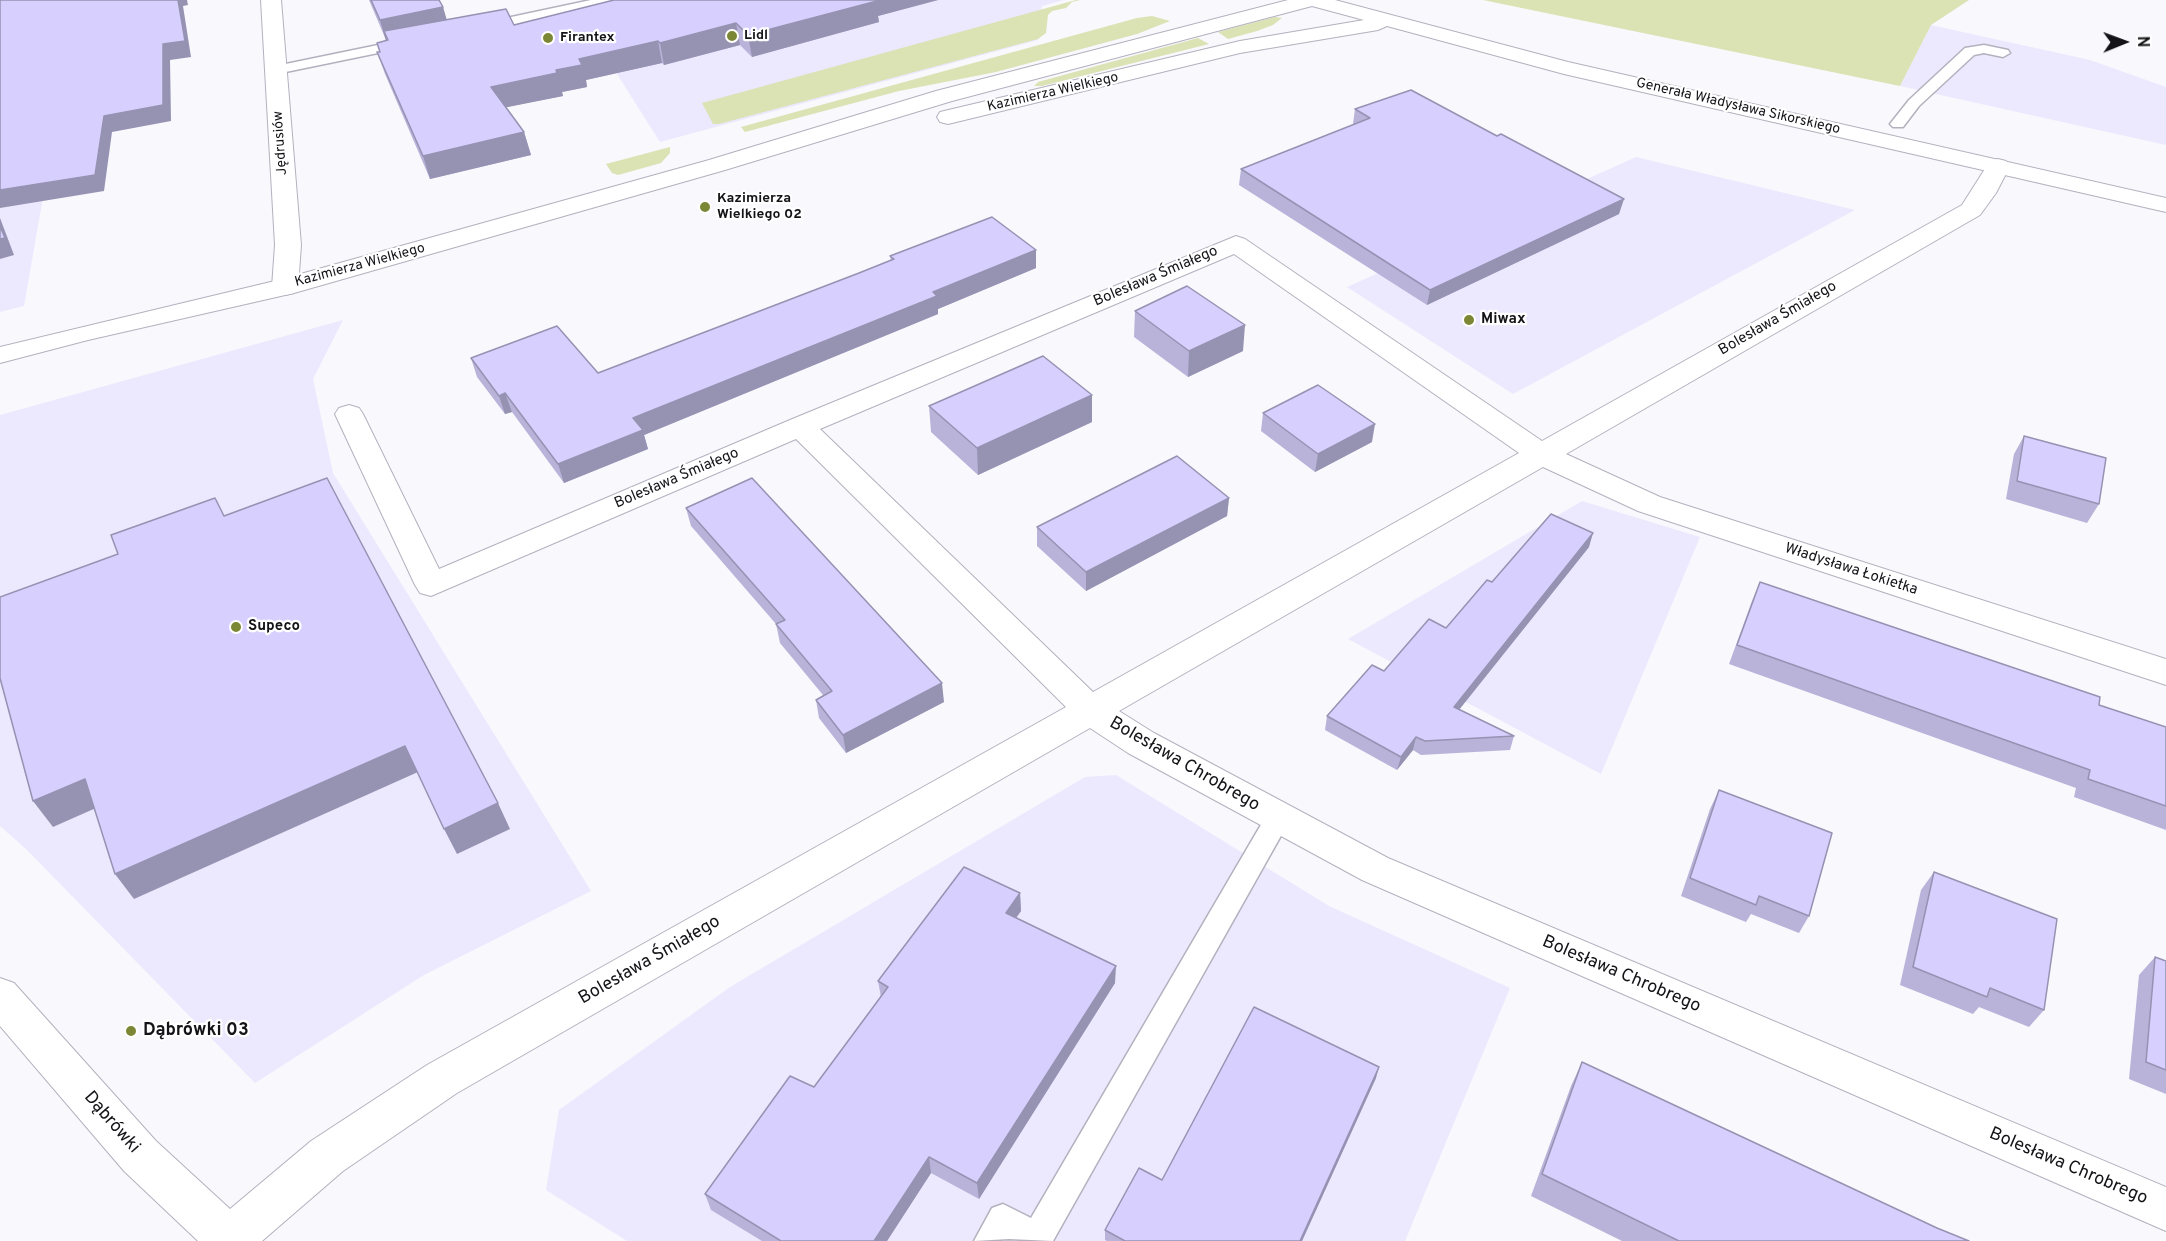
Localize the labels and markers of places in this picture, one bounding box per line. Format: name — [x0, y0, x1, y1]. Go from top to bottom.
place label: Lidl — [744, 28, 768, 44]
marker: Lidl — [725, 29, 739, 43]
place label: Firantex — [560, 30, 615, 46]
marker: Firantex — [541, 31, 555, 45]
place label: Kazimierza Wielkiego 02 — [717, 191, 802, 224]
marker: Kazimierza Wielkiego 02 — [698, 200, 712, 214]
place label: Miwax — [1481, 311, 1526, 329]
marker: Miwax — [1462, 313, 1476, 327]
place label: Supeco — [248, 618, 300, 636]
marker: Supeco — [229, 620, 243, 634]
place label: Dąbrówki 03 — [143, 1020, 249, 1042]
marker: Dąbrówki 03 — [124, 1024, 138, 1038]

